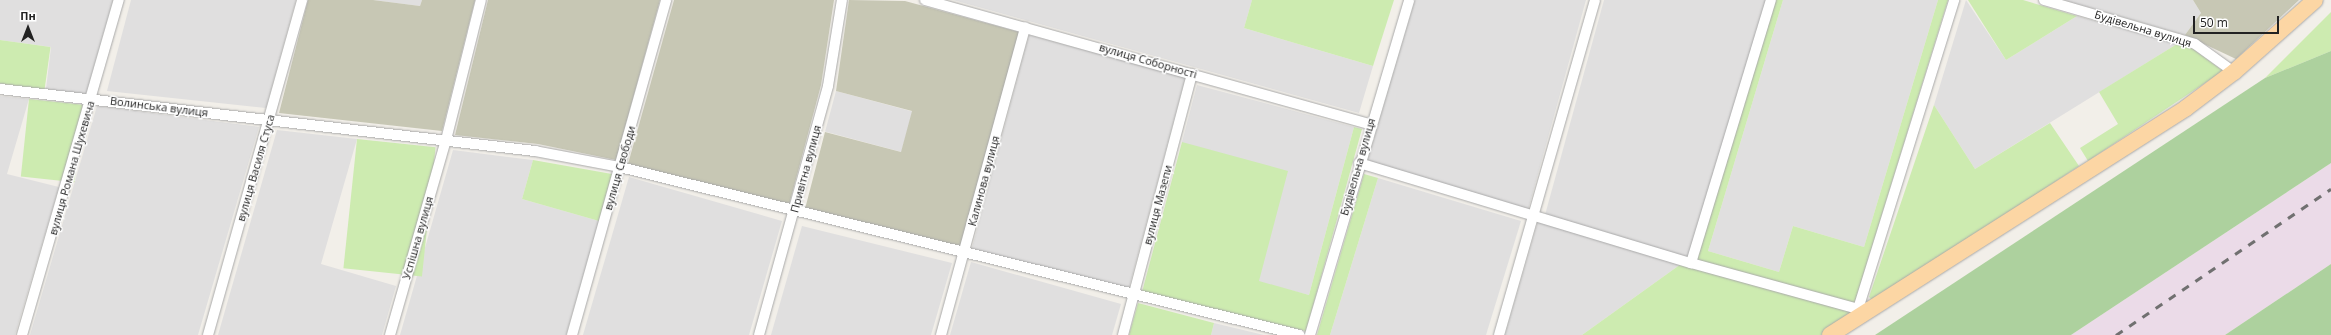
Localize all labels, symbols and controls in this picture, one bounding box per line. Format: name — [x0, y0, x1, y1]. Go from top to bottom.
north arrow — [8, 8, 48, 48]
text: Пн — [20, 8, 36, 23]
street label: Будівельна вулиця — [2093, 8, 2193, 50]
scale bar — [2195, 8, 2281, 34]
text: 50 m — [2200, 14, 2228, 31]
street label: вулиця Соборності — [1098, 41, 1198, 81]
street label: Волинська вулиця — [109, 94, 209, 120]
street label: вулиця Романа Шухевича — [46, 99, 98, 237]
street label: вулиця Василя Стуса — [234, 113, 278, 223]
street label: Будівельна вулиця — [1338, 117, 1378, 217]
street label: вулиця Свободи — [602, 124, 638, 212]
street label: Привітна вулиця — [788, 124, 824, 214]
street label: Калинова вулиця — [966, 134, 1002, 228]
street label: вулиця Мазепи — [1141, 164, 1175, 246]
street label: Успішна вулиця — [400, 195, 436, 281]

